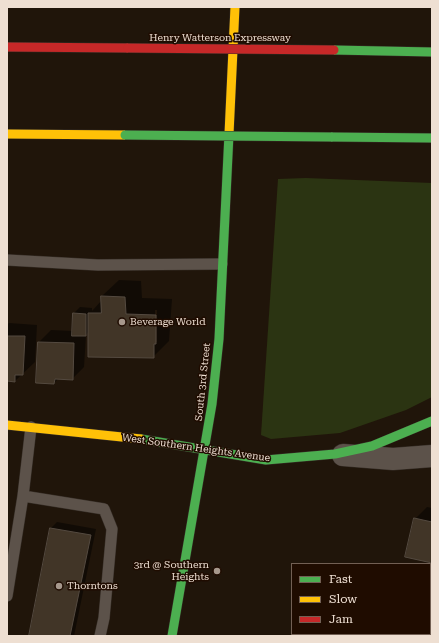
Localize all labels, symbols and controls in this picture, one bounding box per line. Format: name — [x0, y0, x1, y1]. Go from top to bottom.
street label: Henry Watterson Expressway — [149, 32, 291, 44]
place label: Beverage World — [130, 316, 206, 328]
marker: Beverage World — [117, 317, 127, 327]
street label: South 3rd Street — [193, 342, 213, 422]
street label: West Southern Heights Avenue — [121, 432, 271, 464]
place label: 3rd @ Southern Heights — [134, 559, 209, 582]
legend — [291, 563, 431, 635]
marker: 3rd @ Southern Heights — [212, 566, 222, 576]
text: Fast — [329, 572, 352, 586]
place label: Thorntons — [67, 580, 118, 592]
marker: Thorntons — [54, 581, 64, 591]
text: Slow — [329, 592, 357, 606]
text: Jam — [329, 612, 353, 626]

